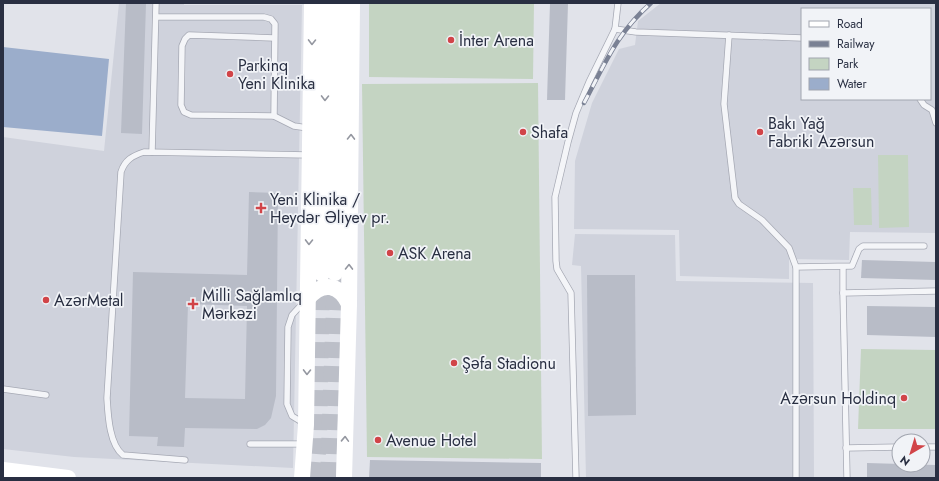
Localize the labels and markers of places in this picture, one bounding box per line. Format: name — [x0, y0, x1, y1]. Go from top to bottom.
place label: İnter Arena — [459, 29, 534, 52]
marker: İnter Arena — [446, 35, 456, 45]
place label: Parkinq Yeni Klinika — [238, 54, 315, 95]
marker: Parkinq Yeni Klinika — [225, 69, 235, 79]
place label: Bakı Yağ Fabriki Azərsun — [768, 112, 874, 153]
place label: Shafa — [531, 121, 568, 144]
marker: Shafa — [518, 127, 528, 137]
marker: Bakı Yağ Fabriki Azərsun — [755, 127, 765, 137]
place label: Yeni Klinika / Heydər Əliyev pr. — [270, 188, 390, 229]
marker: Yeni Klinika / Heydər Əliyev pr. — [255, 202, 267, 214]
place label: ASK Arena — [398, 242, 471, 265]
marker: ASK Arena — [385, 248, 395, 258]
place label: Milli Sağlamlıq Mərkəzi — [202, 284, 302, 325]
place label: AzərMetal — [54, 289, 124, 312]
marker: AzərMetal — [41, 295, 51, 305]
marker: Milli Sağlamlıq Mərkəzi — [187, 298, 199, 310]
place label: Şəfa Stadionu — [462, 352, 556, 375]
marker: Şəfa Stadionu — [449, 358, 459, 368]
place label: Azərsun Holdinq — [780, 387, 896, 410]
marker: Azərsun Holdinq — [899, 393, 909, 403]
place label: Avenue Hotel — [386, 429, 477, 452]
marker: Avenue Hotel — [373, 435, 383, 445]

